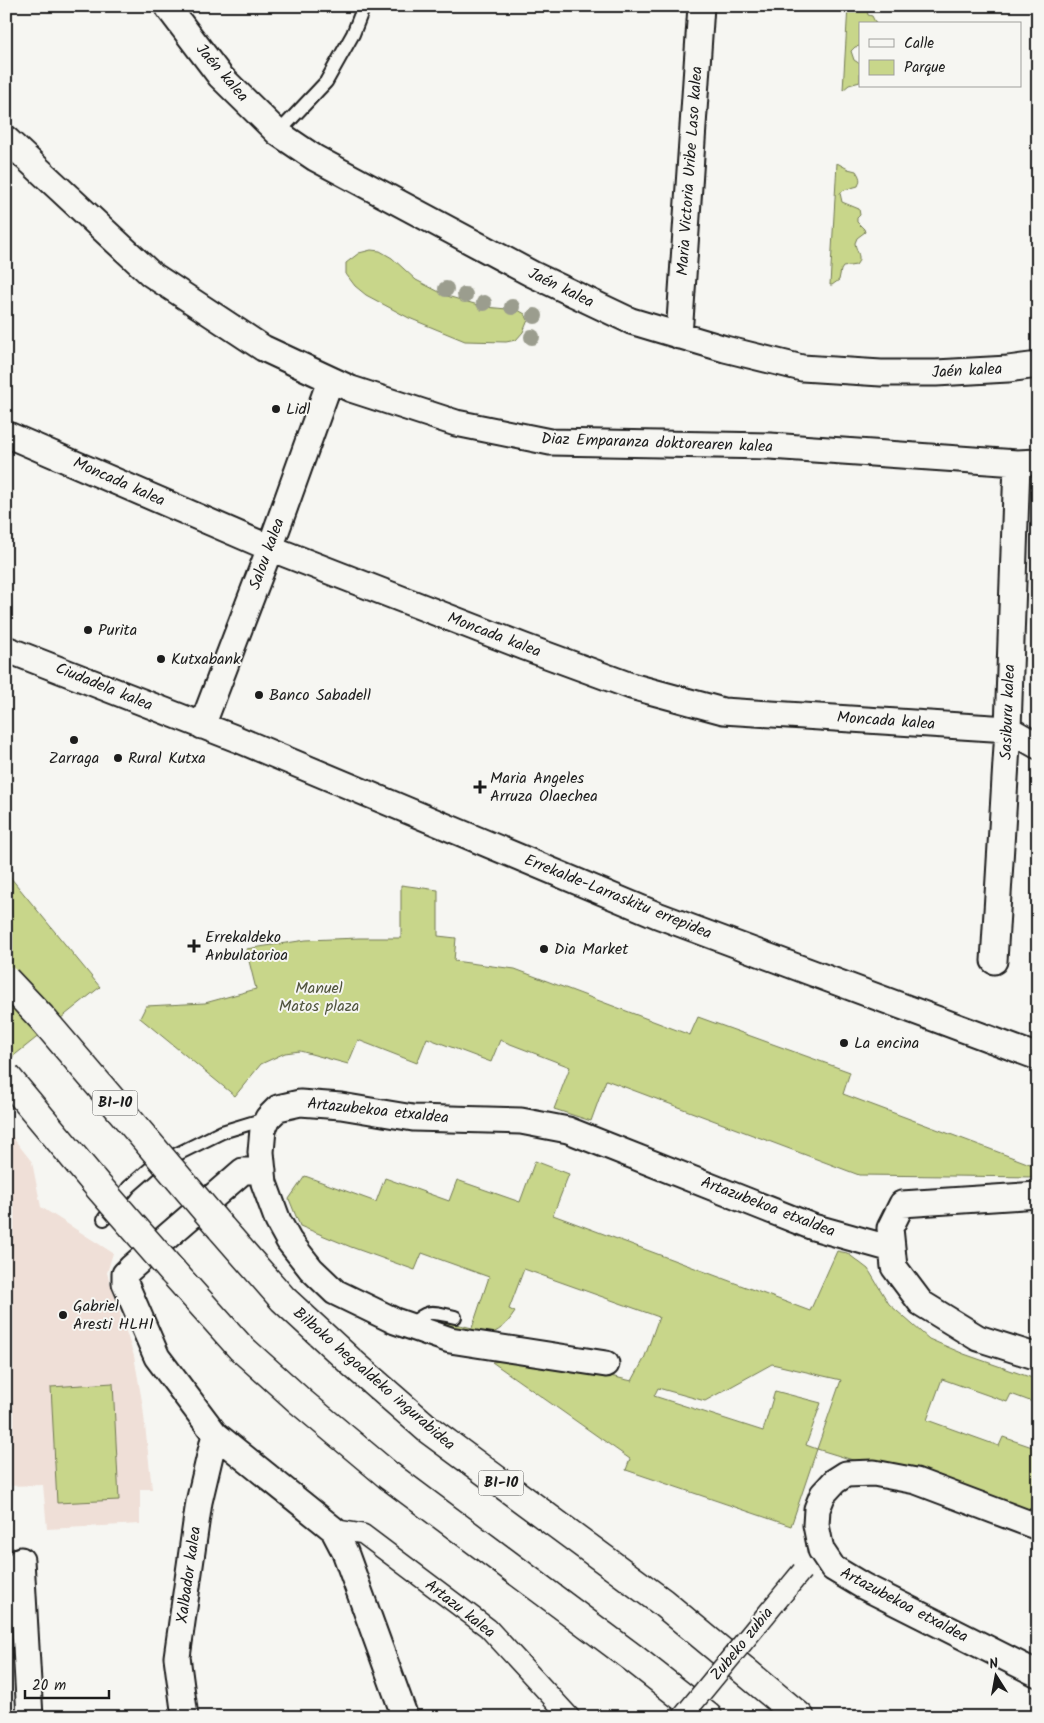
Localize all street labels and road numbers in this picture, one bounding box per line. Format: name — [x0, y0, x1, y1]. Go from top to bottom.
street label: Jaén kalea — [189, 38, 255, 108]
street label: Maria Victoria Uribe Laso kalea — [670, 65, 710, 277]
street label: Jaén kalea — [524, 261, 598, 315]
street label: Jaén kalea — [931, 357, 1003, 385]
street label: Diaz Emparanza doktorearen kalea — [541, 426, 773, 460]
street label: Moncada kalea — [69, 451, 169, 513]
street label: Salou kalea — [242, 515, 292, 593]
street label: Moncada kalea — [444, 606, 544, 664]
street label: Ciudadela kalea — [51, 656, 157, 718]
street label: Sasiburu kalea — [994, 664, 1022, 760]
street label: Moncada kalea — [836, 705, 936, 737]
street label: Errekalde-Larraskitu errepidea — [520, 848, 716, 946]
road number: BI-10 — [92, 1090, 138, 1116]
street label: Artazubekoa etxaldea — [306, 1091, 450, 1131]
street label: Artazubekoa etxaldea — [697, 1170, 839, 1244]
street label: Bilboko hegoaldeko ingurabidea — [287, 1301, 461, 1457]
road number: BI-10 — [478, 1470, 524, 1496]
street label: Xalbador kalea — [170, 1525, 208, 1625]
street label: Artazubekoa etxaldea — [835, 1561, 973, 1649]
street label: Artazu kalea — [419, 1573, 501, 1645]
street label: Zubeko zubia — [704, 1602, 780, 1686]

